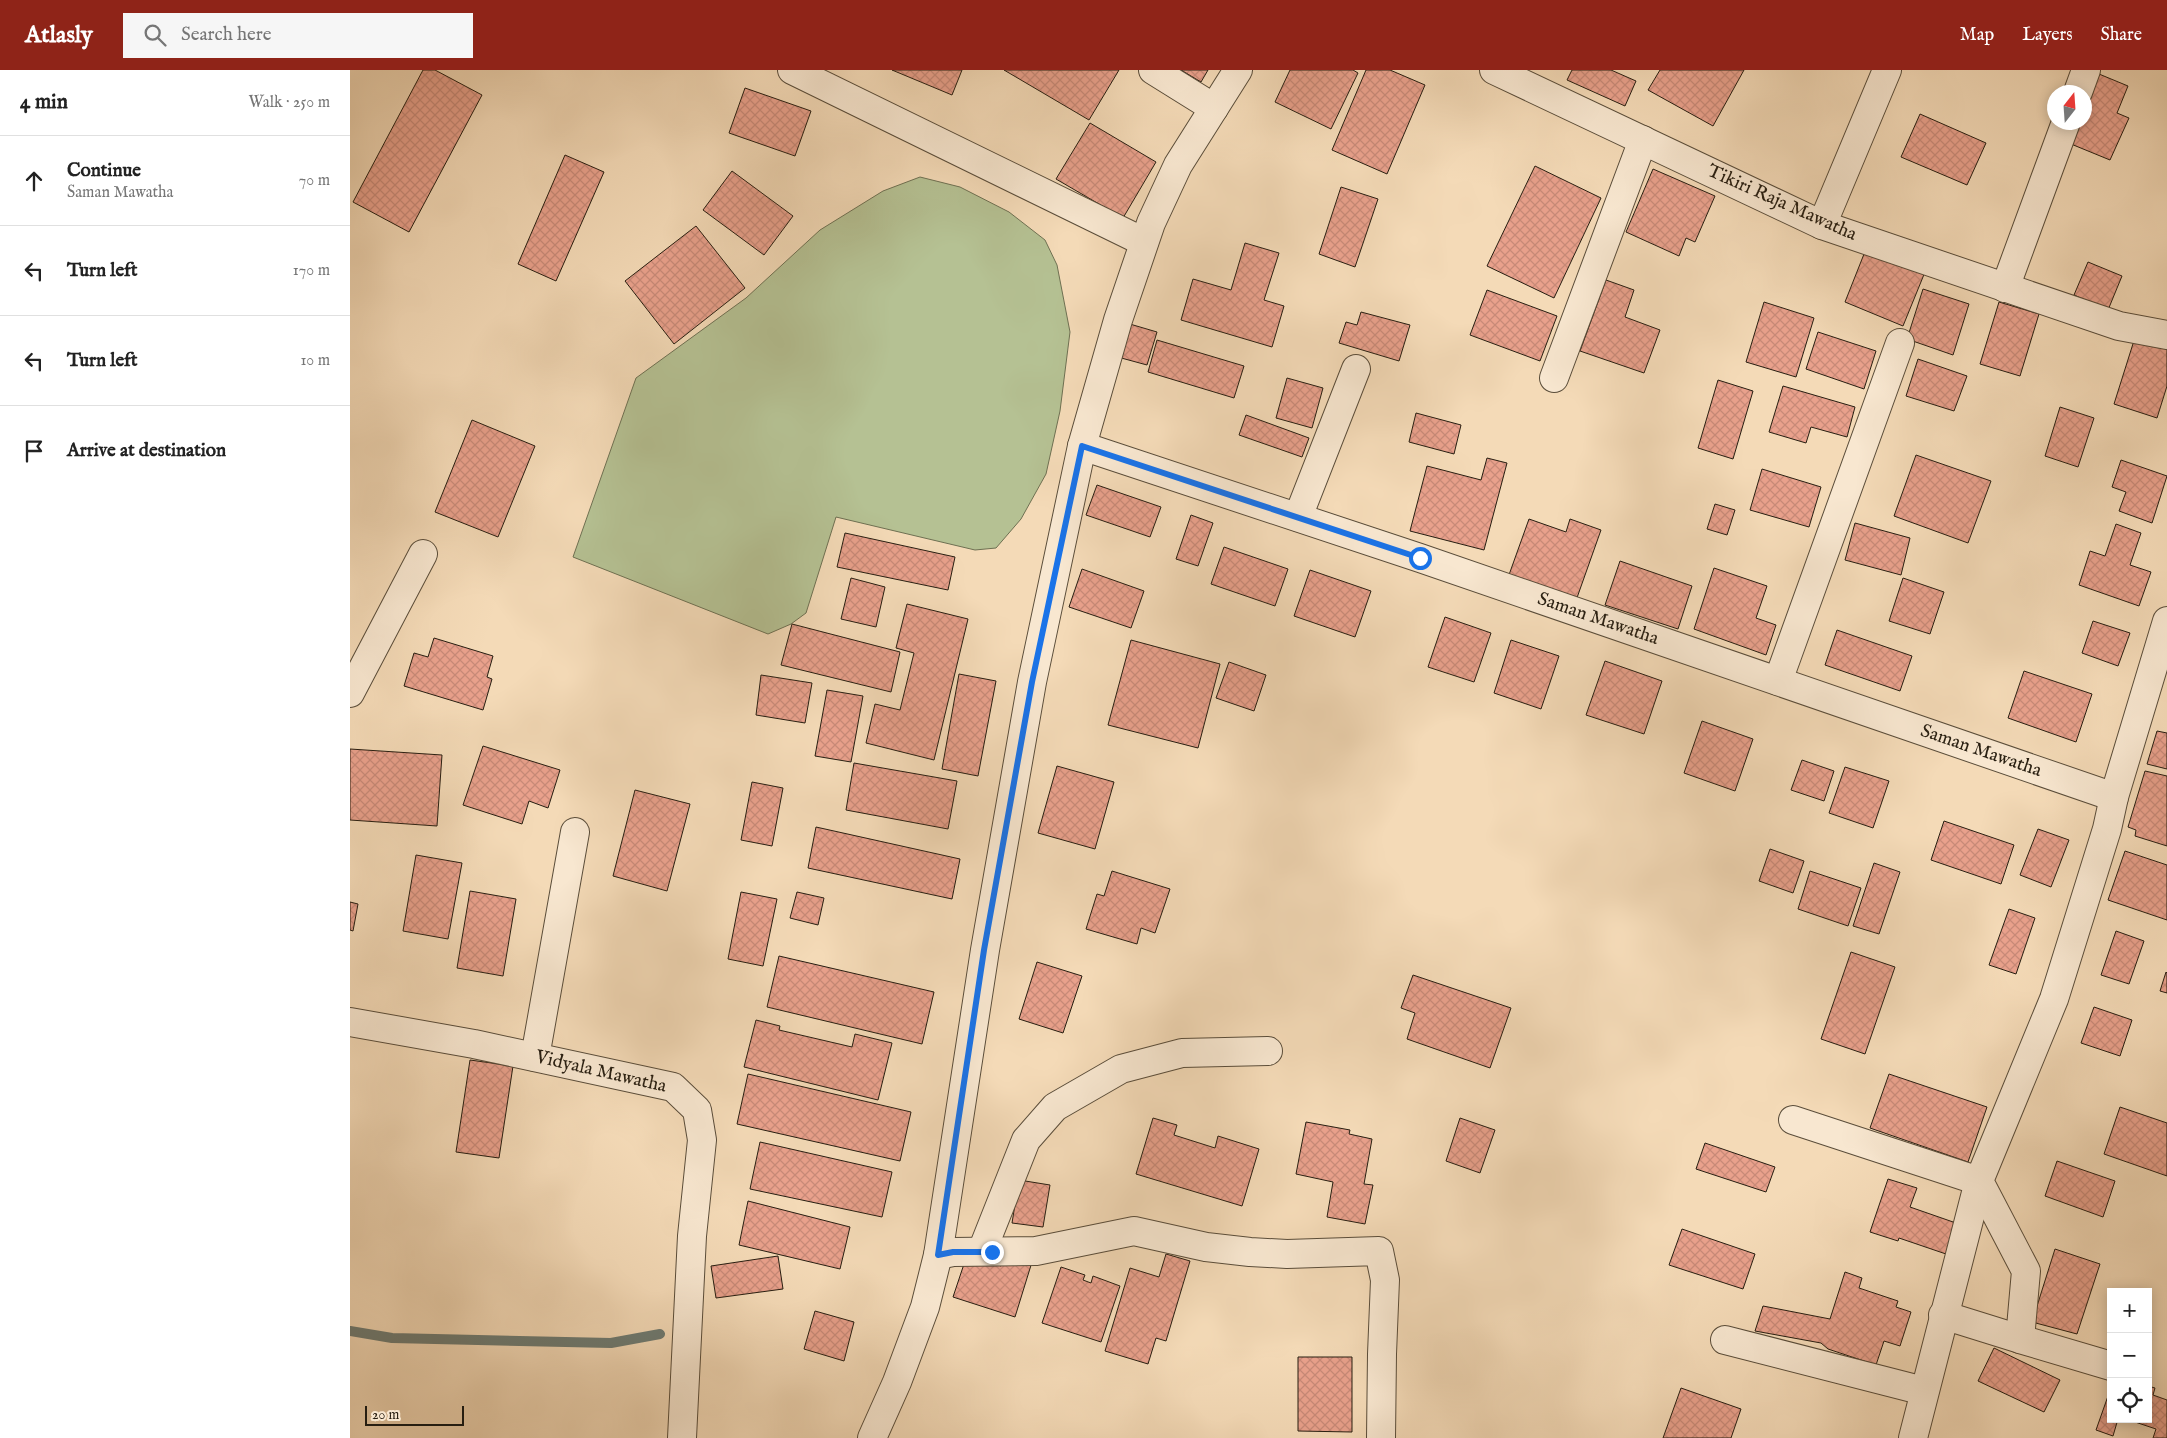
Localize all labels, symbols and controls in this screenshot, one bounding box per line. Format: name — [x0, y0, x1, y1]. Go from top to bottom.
search box — [123, 13, 473, 58]
text: Atlasly — [25, 20, 93, 51]
icon: search — [141, 21, 169, 49]
text: Search here — [181, 23, 271, 47]
text: Map — [1960, 24, 1994, 47]
text: Layers — [2022, 24, 2073, 47]
text: Share — [2101, 24, 2142, 47]
north arrow — [2047, 85, 2092, 130]
text: 4 min — [20, 89, 68, 116]
text: Walk · 250 m — [248, 93, 330, 113]
text: Continue — [67, 159, 141, 183]
street label: Tikiri Raja Mawatha — [1704, 159, 1861, 247]
icon: ahead — [20, 167, 48, 195]
text: 70 m — [299, 171, 330, 191]
text: Saman Mawatha — [67, 183, 174, 203]
icon: left — [20, 257, 48, 285]
text: Turn left — [67, 259, 138, 283]
text: 170 m — [293, 261, 330, 281]
icon: left — [20, 347, 48, 375]
text: Turn left — [67, 349, 138, 373]
text: 10 m — [300, 351, 330, 371]
icon: arrive — [20, 437, 48, 465]
text: Arrive at destination — [67, 439, 226, 463]
route start — [1409, 547, 1432, 570]
street label: Saman Mawatha — [1534, 587, 1662, 651]
street label: Saman Mawatha — [1917, 719, 2045, 783]
street label: Vidyala Mawatha — [532, 1045, 670, 1099]
route end — [981, 1241, 1004, 1264]
map controls — [2107, 1288, 2152, 1423]
button: + — [2107, 1288, 2152, 1333]
button: − — [2107, 1333, 2152, 1378]
button: locate — [2107, 1378, 2152, 1423]
scale bar — [365, 1403, 464, 1426]
text: 20 m — [372, 1406, 399, 1424]

